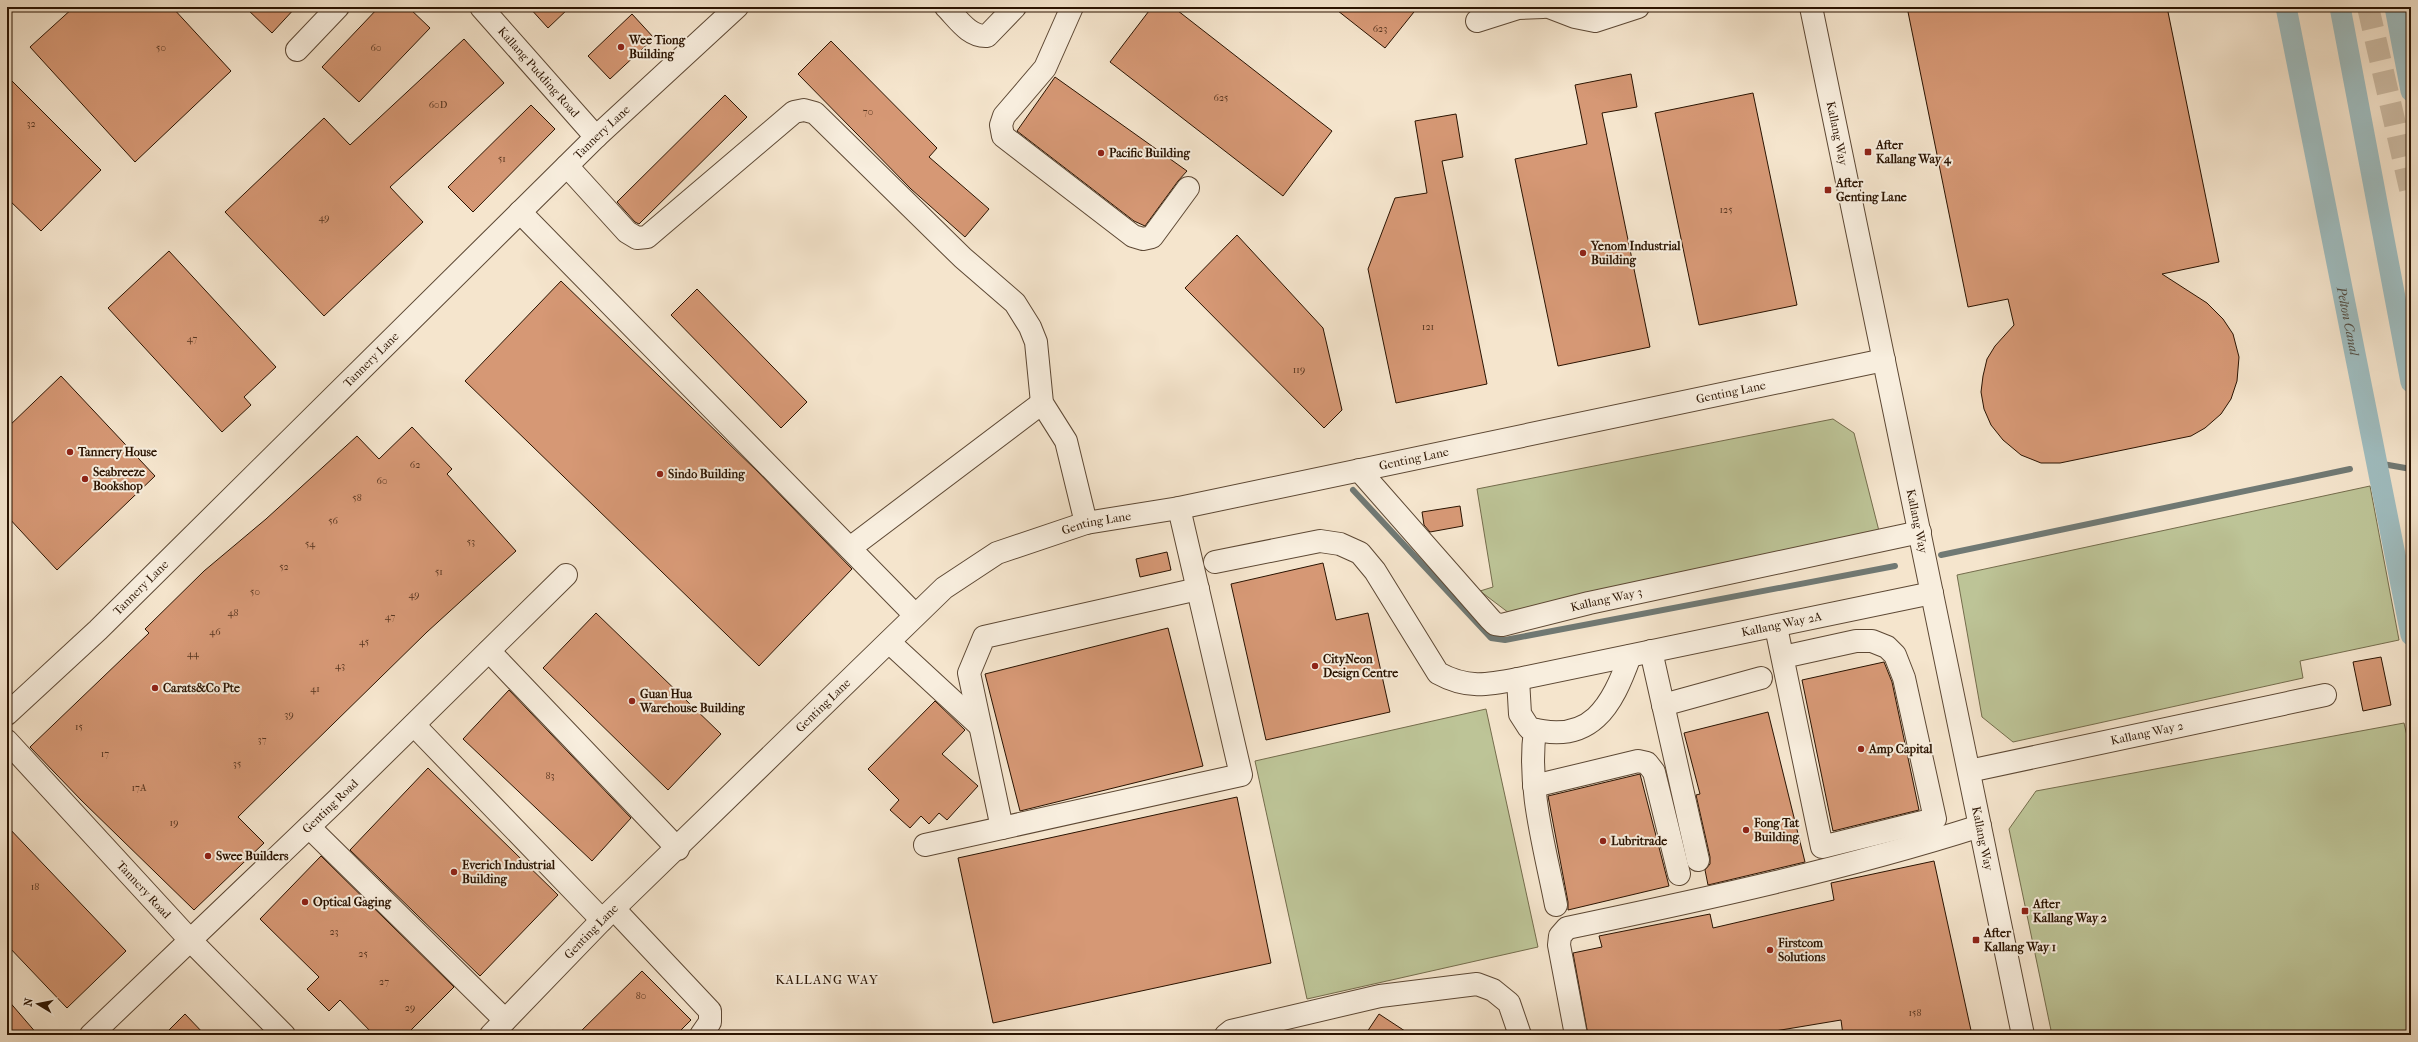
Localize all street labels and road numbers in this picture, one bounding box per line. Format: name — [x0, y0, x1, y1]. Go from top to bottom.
street label: Kallang Pudding Road — [495, 24, 583, 121]
street label: Kallang Way — [1824, 100, 1851, 167]
street label: Tannery Lane — [571, 102, 633, 162]
street label: Tannery Lane — [340, 329, 402, 390]
street label: Genting Lane — [1695, 378, 1767, 406]
street label: Genting Lane — [1378, 445, 1450, 473]
street label: Kallang Way — [1904, 488, 1931, 555]
street label: Genting Lane — [1060, 509, 1132, 538]
street label: Tannery Lane — [110, 557, 171, 618]
street label: Kallang Way 3 — [1569, 585, 1643, 614]
street label: Kallang Way 2A — [1740, 609, 1823, 639]
street label: Genting Lane — [793, 676, 853, 735]
street label: Kallang Way 2 — [2109, 718, 2185, 748]
street label: Genting Road — [299, 776, 361, 836]
street label: Kallang Way — [1969, 805, 1996, 873]
street label: Tannery Road — [114, 858, 174, 922]
street label: Genting Lane — [561, 901, 621, 962]

